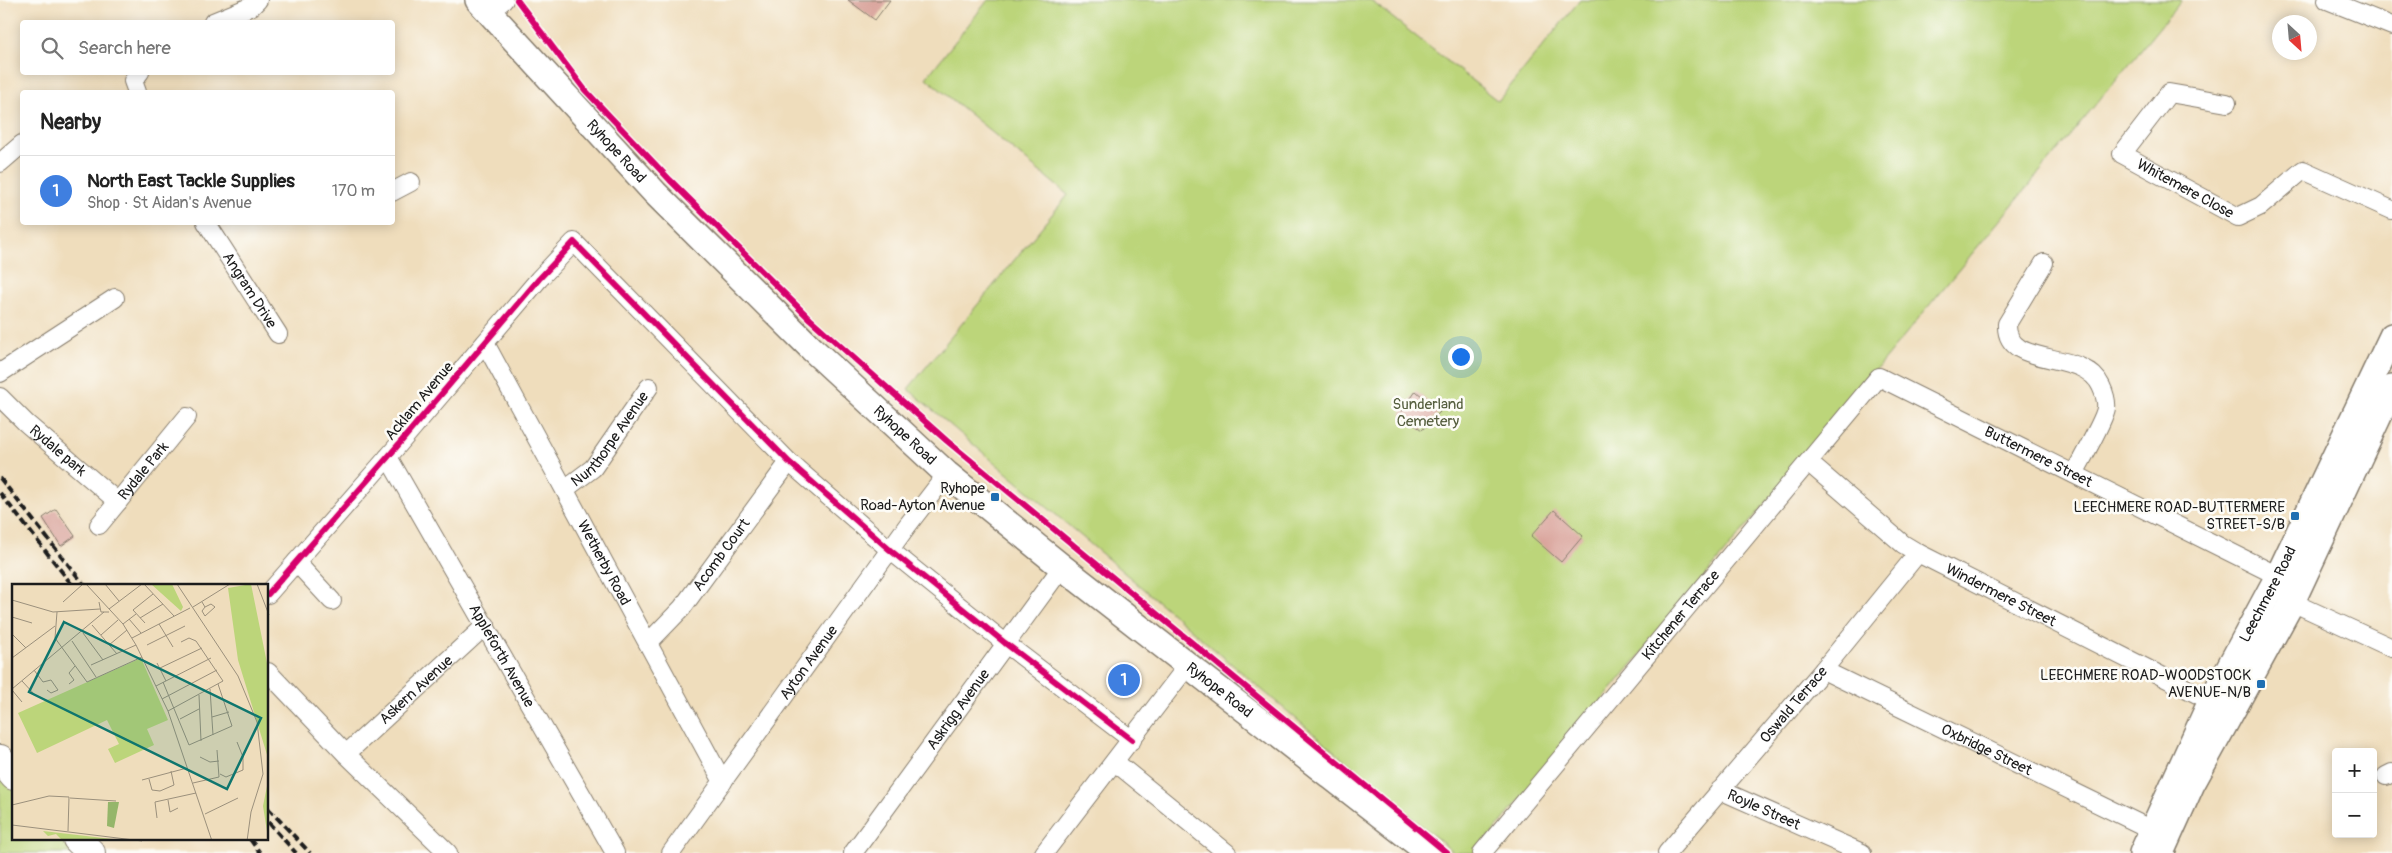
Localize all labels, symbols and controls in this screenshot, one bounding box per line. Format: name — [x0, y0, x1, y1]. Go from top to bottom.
north arrow — [2272, 15, 2317, 60]
search box — [20, 20, 395, 75]
icon: search — [38, 34, 66, 62]
text: Search here — [78, 36, 171, 60]
text: Nearby — [40, 109, 101, 136]
street label: Ryhope Road — [582, 116, 650, 187]
street label: Whitemere Close — [2133, 155, 2237, 223]
text: North East Tackle Supplies — [87, 169, 295, 193]
text: 1 — [53, 181, 59, 201]
text: 170 m — [332, 181, 375, 201]
text: Shop · St Aidan's Avenue — [87, 193, 252, 213]
street label: Angram Drive — [218, 249, 281, 333]
your location — [1448, 344, 1474, 370]
street label: Acklam Avenue — [381, 358, 458, 445]
street label: Nunthorpe Avenue — [567, 387, 653, 491]
park label: Sunderland Cemetery — [1393, 395, 1463, 431]
street label: Ryhope Road — [869, 402, 940, 469]
street label: Rydale park — [25, 421, 91, 481]
street label: Buttermere Street — [1981, 422, 2096, 492]
street label: Rydale Park — [114, 437, 174, 504]
place label: Ryhope Road-Ayton Avenue — [860, 479, 986, 515]
marker: Ryhope Road-Ayton Avenue — [989, 491, 1001, 503]
place label: LEECHMERE ROAD-BUTTERMERE STREET-S/B — [2073, 498, 2285, 534]
marker: LEECHMERE ROAD-BUTTERMERE STREET-S/B — [2289, 510, 2301, 522]
street label: Acomb Court — [689, 514, 755, 595]
street label: Wetherby Road — [573, 517, 635, 609]
street label: Leechmere Road — [2235, 543, 2301, 646]
street label: Windermere Street — [1942, 560, 2060, 632]
street label: Kitchener Terrace — [1638, 566, 1724, 664]
inset map — [12, 584, 269, 840]
street label: Appleforth Avenue — [464, 601, 539, 712]
street label: Ayton Avenue — [776, 621, 843, 704]
street label: Askern Avenue — [375, 651, 457, 729]
street label: Ryhope Road — [1182, 658, 1256, 722]
pin: 1 — [1108, 661, 1140, 699]
street label: Oswald Terrace — [1756, 662, 1832, 747]
street label: Askrigg Avenue — [923, 665, 995, 754]
place label: LEECHMERE ROAD-WOODSTOCK AVENUE-N/B — [2040, 666, 2251, 702]
marker: LEECHMERE ROAD-WOODSTOCK AVENUE-N/B — [2255, 678, 2267, 690]
street label: Oxbridge Street — [1938, 720, 2036, 781]
map controls — [2332, 748, 2377, 838]
button: + — [2332, 748, 2377, 793]
street label: Royle Street — [1724, 785, 1804, 835]
button: − — [2332, 793, 2377, 838]

